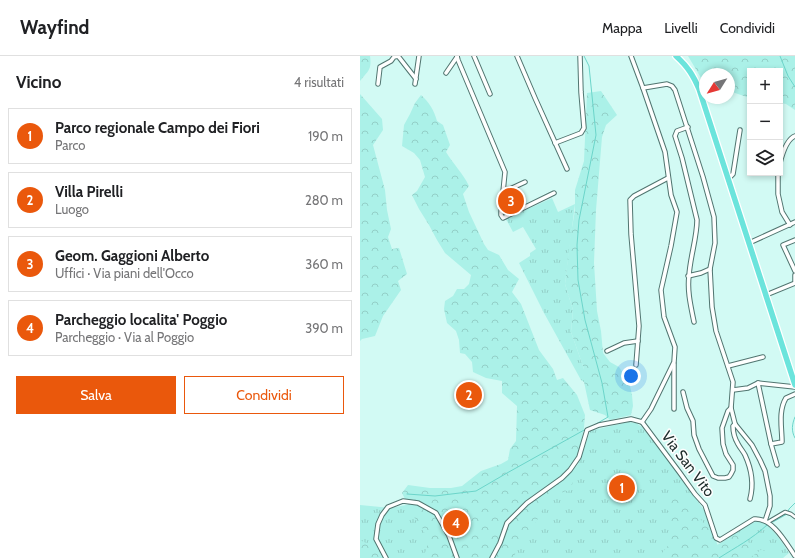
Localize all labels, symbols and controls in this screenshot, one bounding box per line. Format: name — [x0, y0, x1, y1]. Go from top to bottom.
text: Wayfind — [20, 16, 89, 39]
text: Mappa — [602, 19, 642, 37]
text: Livelli — [664, 19, 698, 37]
text: Condividi — [720, 19, 775, 37]
north arrow — [699, 68, 735, 104]
map controls — [747, 68, 783, 176]
button: + — [747, 68, 783, 104]
text: Vicino — [16, 72, 61, 92]
text: 4 risultati — [294, 74, 344, 90]
button: − — [747, 104, 783, 140]
text: Parco regionale Campo dei Fiori — [55, 119, 260, 137]
text: 1 — [28, 128, 32, 144]
text: 190 m — [308, 128, 343, 144]
text: Parco — [55, 137, 85, 153]
button: layers — [747, 140, 783, 176]
text: Villa Pirelli — [55, 183, 123, 201]
pin: 3 — [498, 186, 524, 216]
text: 2 — [27, 192, 33, 208]
text: 280 m — [305, 192, 343, 208]
text: Luogo — [55, 201, 89, 217]
text: Geom. Gaggioni Alberto — [55, 247, 209, 265]
text: 3 — [26, 256, 34, 272]
text: 360 m — [305, 256, 343, 272]
text: Uffici · Via piani dell'Occo — [55, 265, 194, 281]
text: Parcheggio localita' Poggio — [55, 311, 227, 329]
text: 4 — [26, 320, 34, 336]
text: 390 m — [305, 320, 343, 336]
text: Parcheggio · Via al Poggio — [55, 329, 194, 345]
your location — [621, 366, 641, 386]
button: Salva — [16, 376, 176, 414]
button: Condividi — [184, 376, 344, 414]
pin: 2 — [456, 380, 482, 410]
street label: Via San Vito — [657, 428, 719, 500]
pin: 1 — [609, 473, 635, 503]
pin: 4 — [443, 508, 469, 538]

